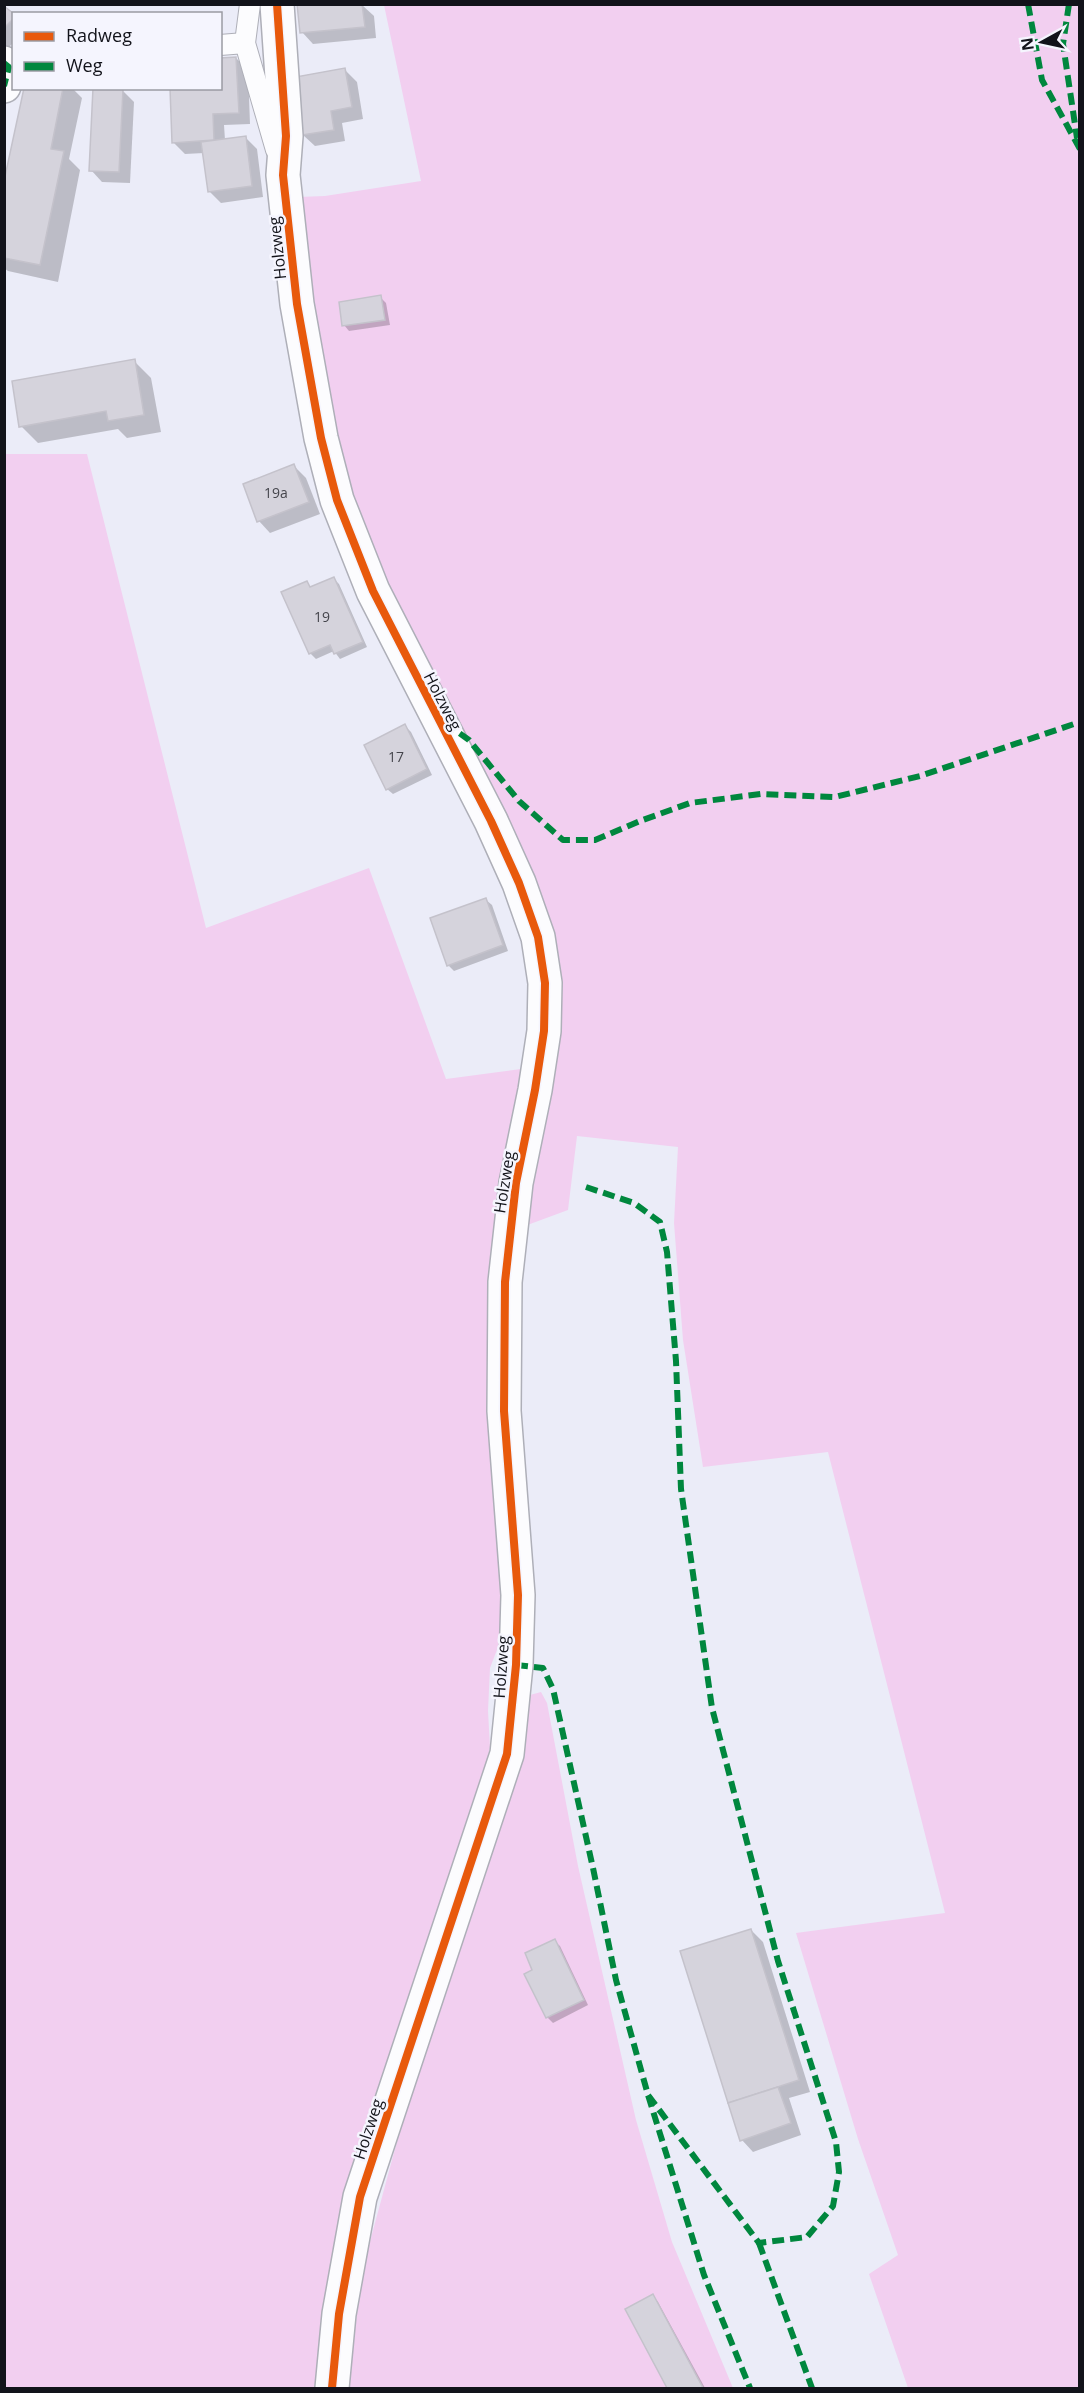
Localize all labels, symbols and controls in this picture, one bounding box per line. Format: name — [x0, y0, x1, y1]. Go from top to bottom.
legend — [12, 12, 222, 90]
north arrow — [1012, 12, 1072, 72]
text: Radweg — [66, 23, 132, 47]
text: N — [1015, 36, 1039, 52]
text: Weg — [66, 53, 103, 77]
street label: Holzweg — [263, 215, 291, 280]
house number: 19a — [264, 483, 288, 502]
house number: 19 — [314, 607, 330, 626]
street label: Holzweg — [419, 668, 467, 734]
house number: 17 — [388, 747, 404, 766]
street label: Holzweg — [488, 1149, 520, 1215]
street label: Holzweg — [488, 1634, 514, 1699]
street label: Holzweg — [348, 2095, 388, 2162]

